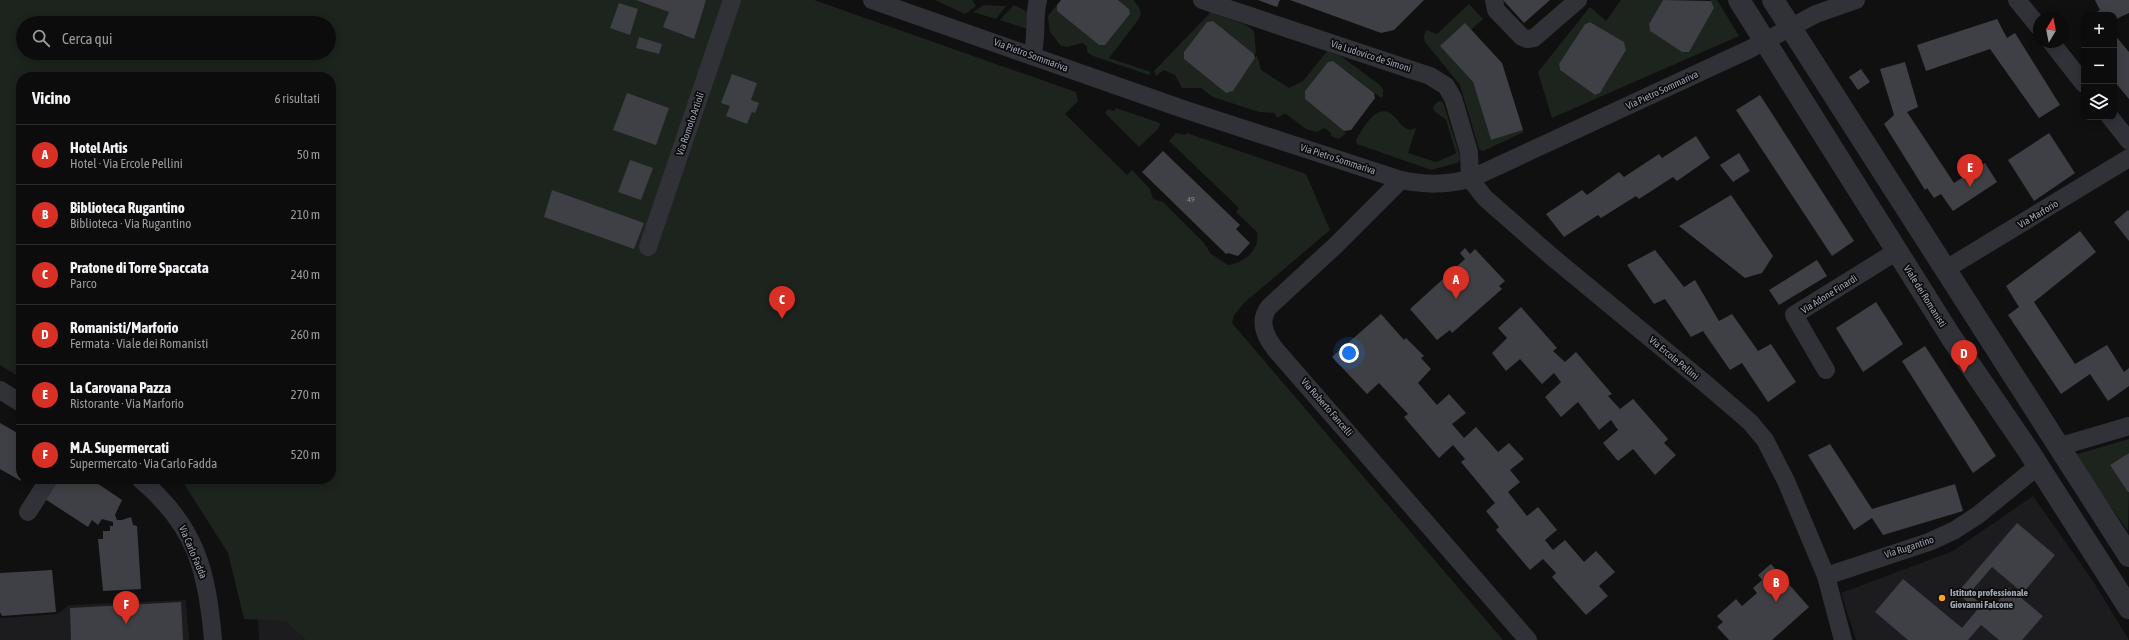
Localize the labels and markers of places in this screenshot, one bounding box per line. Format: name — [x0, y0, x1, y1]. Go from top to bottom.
pin: E — [1957, 154, 1983, 187]
pin: A — [1443, 266, 1469, 299]
pin: C — [769, 286, 795, 319]
pin: D — [1951, 340, 1977, 373]
pin: B — [1763, 569, 1789, 602]
place label: Istituto professionale Giovanni Falcone — [1950, 587, 2029, 610]
pin: F — [113, 591, 139, 624]
marker: Istituto professionale Giovanni Falcone — [1937, 593, 1947, 603]

